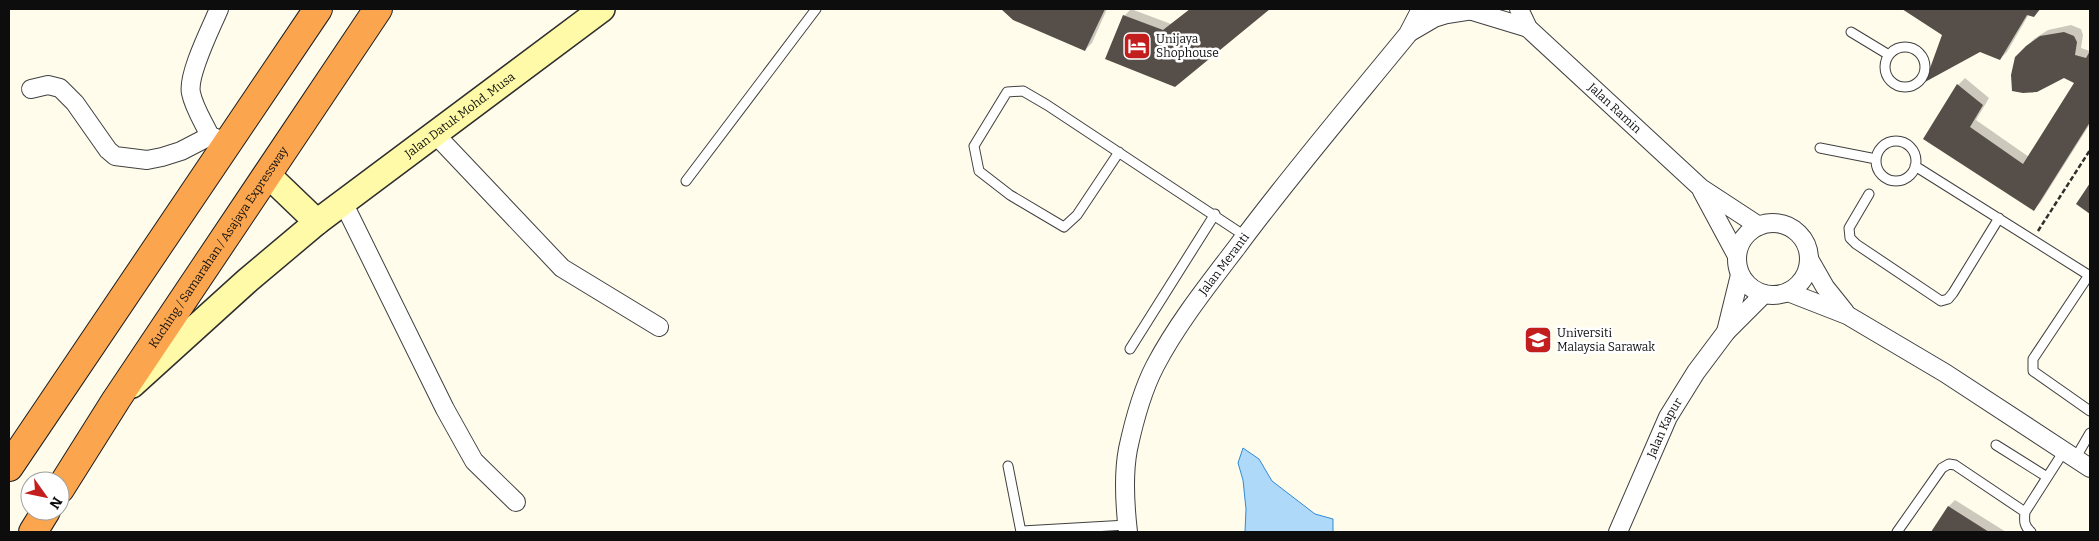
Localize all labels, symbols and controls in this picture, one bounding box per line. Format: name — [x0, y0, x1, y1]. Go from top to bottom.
hotel icon: Unijaya Shophouse — [1122, 31, 1152, 61]
place label: Unijaya Shophouse — [1156, 32, 1219, 60]
street label: Jalan Datuk Mohd. Musa — [401, 69, 518, 161]
street label: Jalan Ramin — [1584, 80, 1644, 136]
street label: Kuching / Samarahan / Asajaya Expressway — [146, 143, 291, 351]
street label: Jalan Meranti — [1195, 230, 1252, 299]
school or university icon: Universiti Malaysia Sarawak — [1523, 325, 1553, 355]
place label: Universiti Malaysia Sarawak — [1557, 326, 1655, 354]
street label: Jalan Kapur — [1644, 395, 1685, 461]
north arrow — [20, 471, 70, 521]
text: N — [45, 494, 66, 512]

